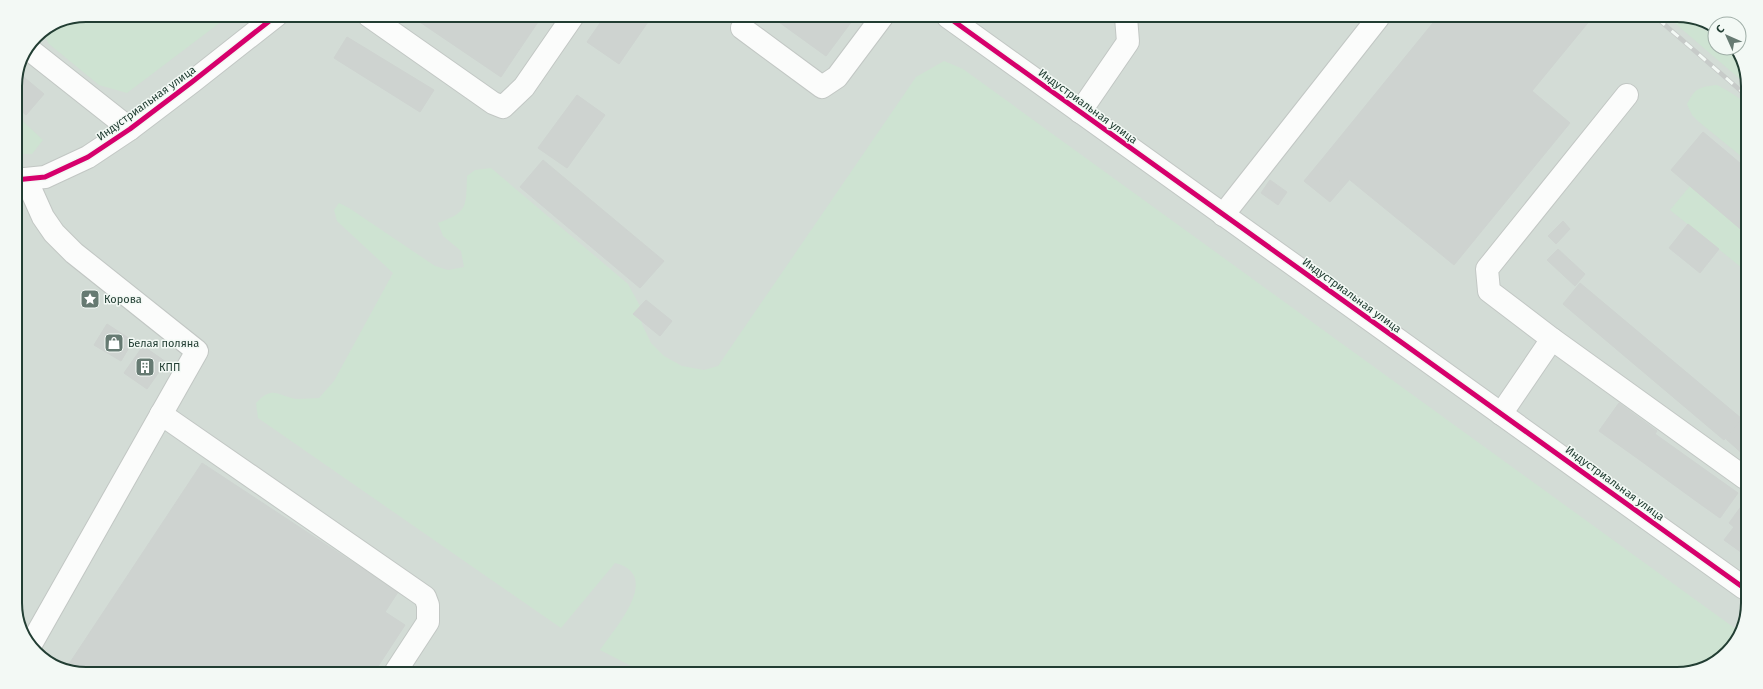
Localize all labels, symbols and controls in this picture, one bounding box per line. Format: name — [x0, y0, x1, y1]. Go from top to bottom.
north arrow — [1707, 16, 1747, 56]
text: С — [1713, 22, 1728, 36]
street label: Индустриальная улица — [94, 63, 198, 144]
street label: Индустриальная улица — [1036, 66, 1140, 147]
street label: Индустриальная улица — [1300, 255, 1404, 336]
place icon: Корова — [79, 288, 101, 310]
place label: Корова — [104, 293, 142, 306]
shop icon: Белая поляна — [103, 332, 125, 354]
place label: Белая поляна — [128, 337, 199, 350]
building icon: КПП — [134, 356, 156, 378]
place label: КПП — [159, 361, 180, 374]
street label: Индустриальная улица — [1563, 443, 1667, 524]

